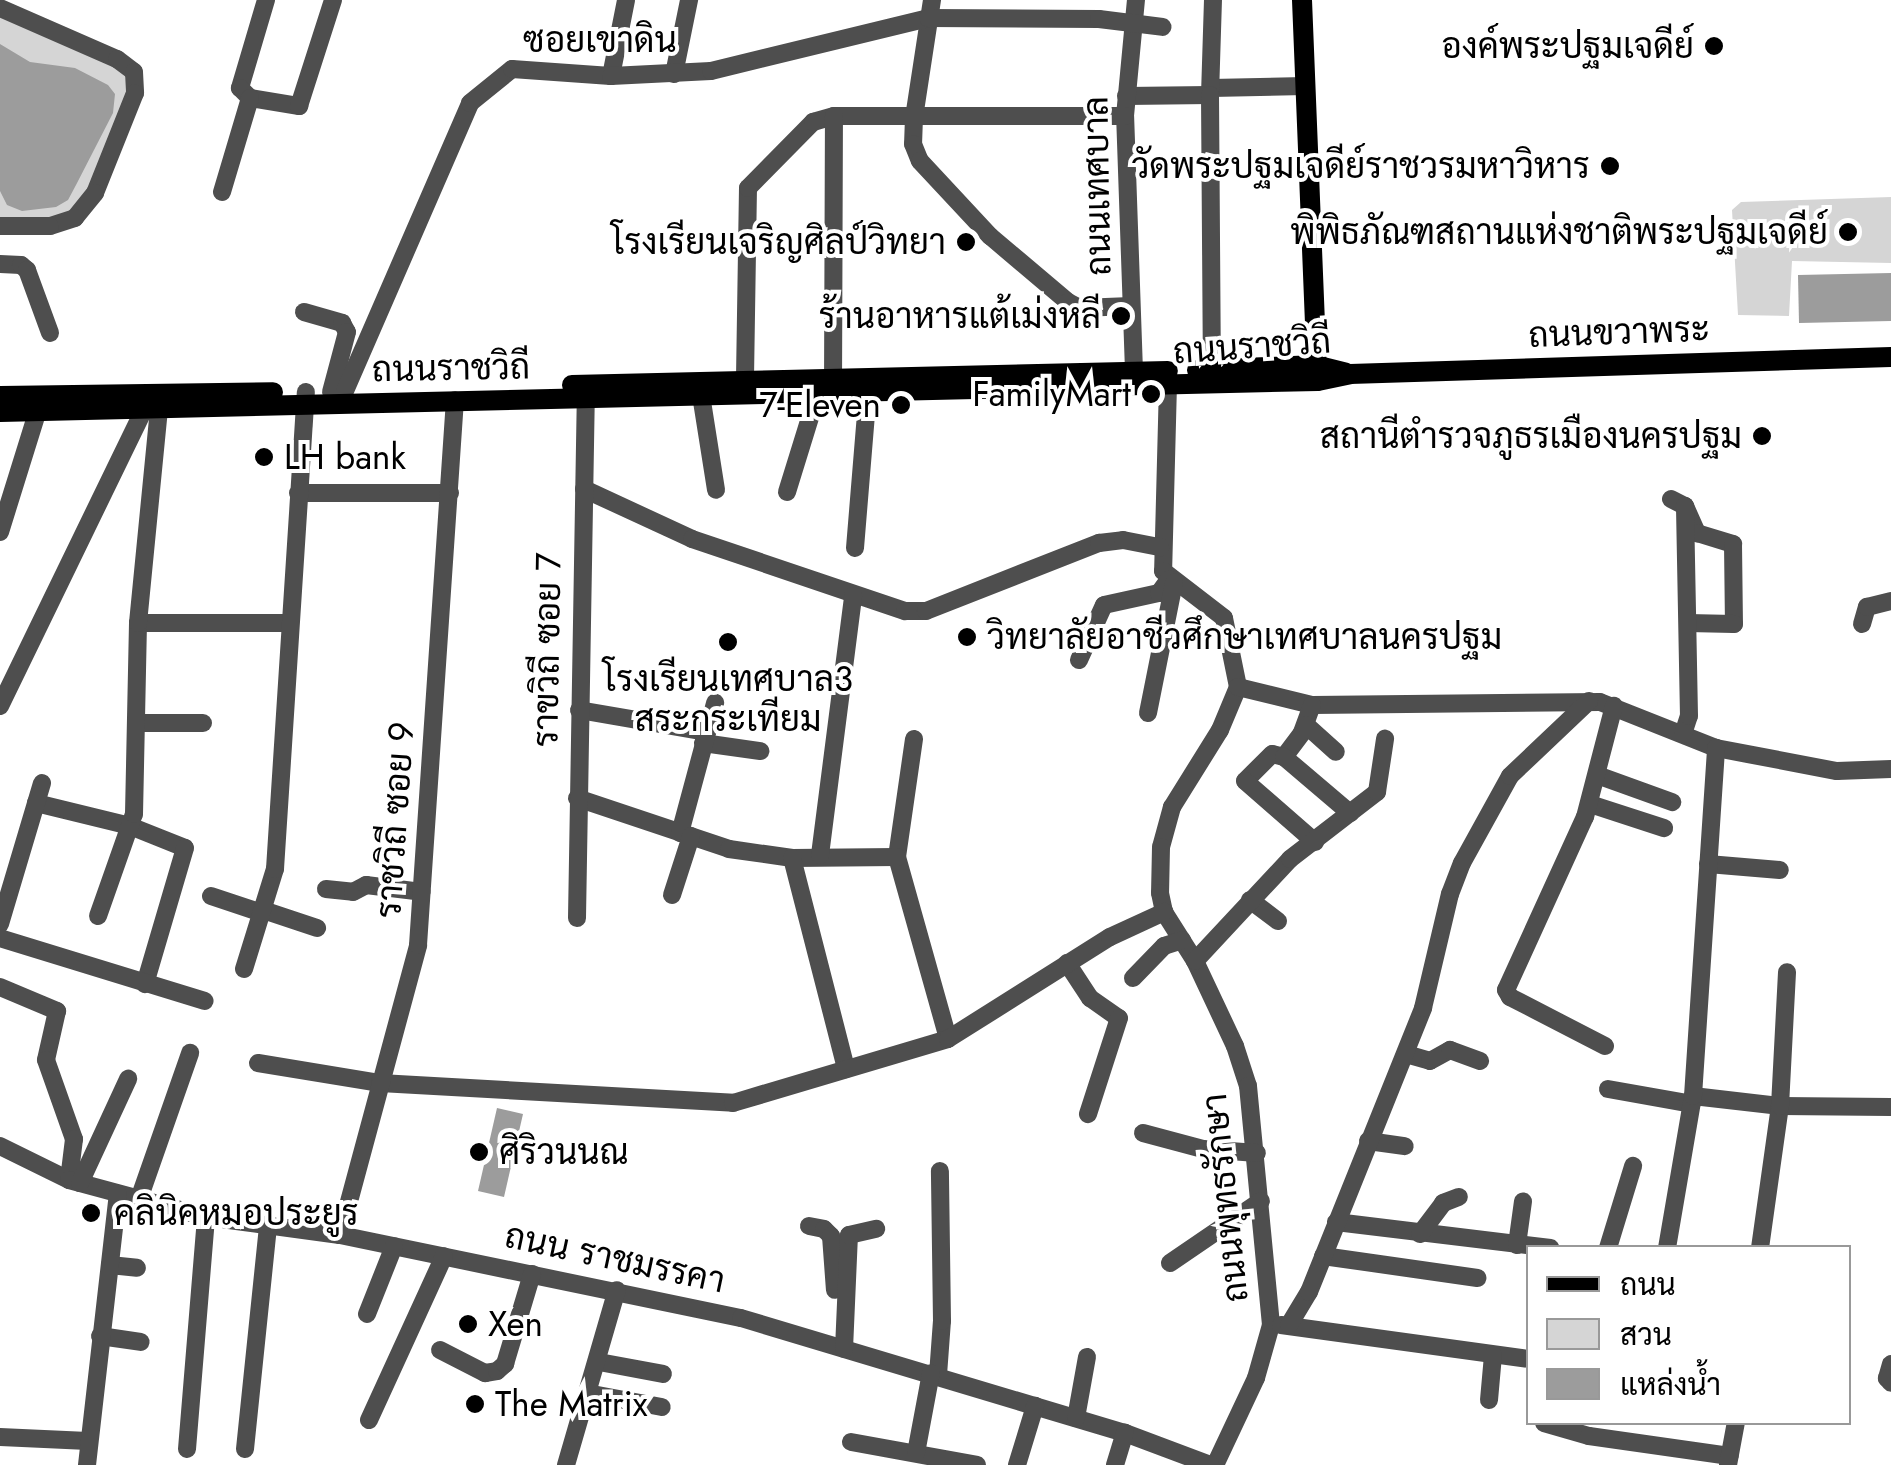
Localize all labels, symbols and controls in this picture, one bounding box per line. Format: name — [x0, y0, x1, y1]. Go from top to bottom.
street label: ซอยเขาดิน — [523, 19, 677, 61]
place label: องค์พระปฐมเจดีย์ — [1441, 25, 1694, 67]
marker: องค์พระปฐมเจดีย์ — [1703, 35, 1725, 57]
street label: ถนนเทศบาล — [1074, 96, 1120, 276]
place label: วัดพระปฐมเจดีย์ราชวรมหาวิหาร — [1131, 145, 1590, 187]
marker: วัดพระปฐมเจดีย์ราชวรมหาวิหาร — [1599, 155, 1621, 177]
place label: พิพิธภัณฑสถานแห่งชาติพระปฐมเจดีย์ — [1290, 211, 1828, 253]
place label: โรงเรียนเจริญศิลป์วิทยา — [611, 221, 946, 263]
marker: พิพิธภัณฑสถานแห่งชาติพระปฐมเจดีย์ — [1837, 221, 1859, 243]
marker: โรงเรียนเจริญศิลป์วิทยา — [955, 231, 977, 253]
place label: ร้านอาหารแต้เม่งหลี — [819, 295, 1101, 337]
marker: ร้านอาหารแต้เม่งหลี — [1110, 305, 1132, 327]
street label: ถนนขวาพระ — [1528, 308, 1710, 356]
street label: ถนนราชวิถี — [1172, 320, 1332, 372]
street label: ถนนราชวิถี — [371, 346, 531, 390]
place label: FamilyMart — [972, 373, 1131, 415]
marker: FamilyMart — [1140, 383, 1162, 405]
place label: 7-Eleven — [759, 384, 881, 426]
marker: 7-Eleven — [890, 394, 912, 416]
place label: สถานีตำรวจภูธรเมืองนครปฐม — [1320, 415, 1742, 457]
marker: สถานีตำรวจภูธรเมืองนครปฐม — [1751, 425, 1773, 447]
place label: LH bank — [284, 436, 406, 478]
marker: LH bank — [253, 446, 275, 468]
street label: ราขวิถี ซอย 7 — [524, 552, 570, 748]
place label: วิทยาลัยอาชีวศึกษาเทศบาลนครปฐม — [987, 616, 1502, 658]
marker: วิทยาลัยอาชีวศึกษาเทศบาลนครปฐม — [956, 626, 978, 648]
marker: โรงเรียนเทศบาล3 สระกระเทียม — [717, 631, 739, 653]
place label: โรงเรียนเทศบาล3 สระกระเทียม — [603, 658, 853, 740]
street label: ราชวิถี ซอย 9 — [367, 720, 423, 920]
street label: ถนนพุทธรักษา — [1193, 1091, 1257, 1305]
place label: ศิริวนนณ — [499, 1131, 629, 1173]
marker: ศิริวนนณ — [468, 1141, 490, 1163]
place label: คลินิคหมอประยูร — [114, 1192, 359, 1234]
marker: คลินิคหมอประยูร — [78, 1200, 104, 1226]
street label: ถนน ราชมรรคา — [501, 1214, 729, 1302]
legend — [1526, 1245, 1851, 1425]
text: ถนน — [1620, 1263, 1676, 1306]
place label: Xen — [488, 1303, 543, 1345]
marker: Xen — [457, 1313, 479, 1335]
text: สวน — [1620, 1313, 1672, 1356]
text: แหล่งน้ำ — [1620, 1363, 1721, 1406]
place label: The Matrix — [495, 1383, 648, 1425]
marker: The Matrix — [464, 1393, 486, 1415]

